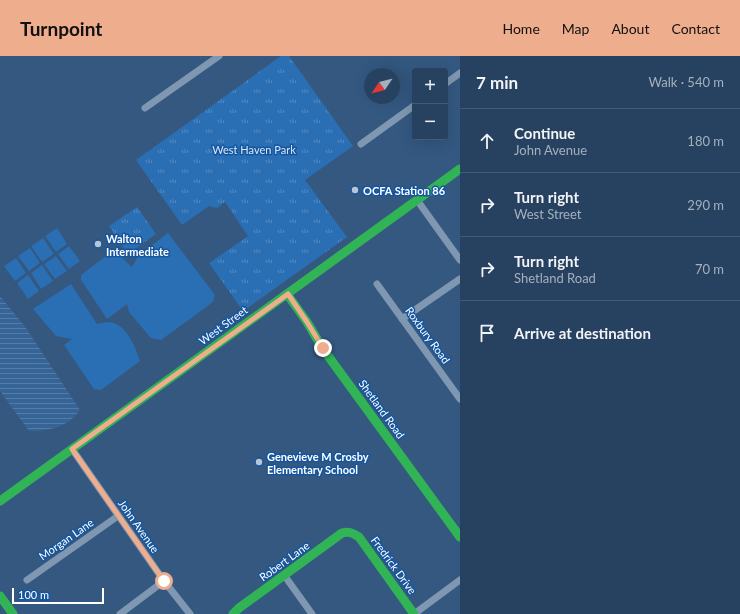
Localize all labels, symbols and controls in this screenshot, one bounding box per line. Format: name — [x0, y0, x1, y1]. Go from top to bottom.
text: Turnpoint — [20, 17, 102, 40]
text: Home — [502, 20, 540, 37]
text: Map — [562, 20, 589, 37]
text: About — [611, 20, 649, 37]
text: Contact — [671, 20, 720, 37]
north arrow — [364, 68, 400, 104]
map controls — [412, 68, 448, 140]
button: + — [412, 68, 448, 104]
text: 7 min — [476, 72, 518, 93]
text: Walk · 540 m — [648, 74, 724, 90]
button: − — [412, 104, 448, 140]
text: Continue — [514, 124, 575, 142]
icon: ahead — [476, 130, 498, 152]
text: 180 m — [687, 133, 724, 149]
text: John Avenue — [514, 142, 587, 158]
park label: West Haven Park — [212, 143, 296, 156]
place label: OCFA Station 86 — [363, 184, 446, 197]
marker: OCFA Station 86 — [350, 185, 360, 195]
text: Turn right — [514, 188, 579, 206]
icon: right — [476, 194, 498, 216]
text: 290 m — [687, 197, 724, 213]
text: West Street — [514, 206, 581, 222]
place label: Walton Intermediate — [106, 232, 169, 258]
marker: Walton Intermediate — [93, 239, 103, 249]
text: Turn right — [514, 252, 579, 270]
icon: right — [476, 258, 498, 280]
text: 70 m — [695, 261, 724, 277]
text: Shetland Road — [514, 270, 596, 286]
street label: West Street — [196, 303, 250, 347]
street label: Roxbury Road — [403, 304, 453, 366]
icon: arrive — [476, 322, 498, 344]
text: Arrive at destination — [514, 324, 651, 342]
route end — [314, 339, 332, 357]
street label: Shetland Road — [356, 377, 408, 441]
place label: Genevieve M Crosby Elementary School — [267, 450, 369, 476]
marker: Genevieve M Crosby Elementary School — [254, 457, 264, 467]
street label: John Avenue — [116, 497, 162, 555]
street label: Morgan Lane — [36, 515, 96, 562]
street label: Fredrick Drive — [369, 534, 419, 596]
street label: Robert Lane — [256, 538, 312, 583]
route start — [155, 572, 173, 590]
scale bar — [12, 586, 104, 605]
text: 100 m — [18, 588, 49, 601]

